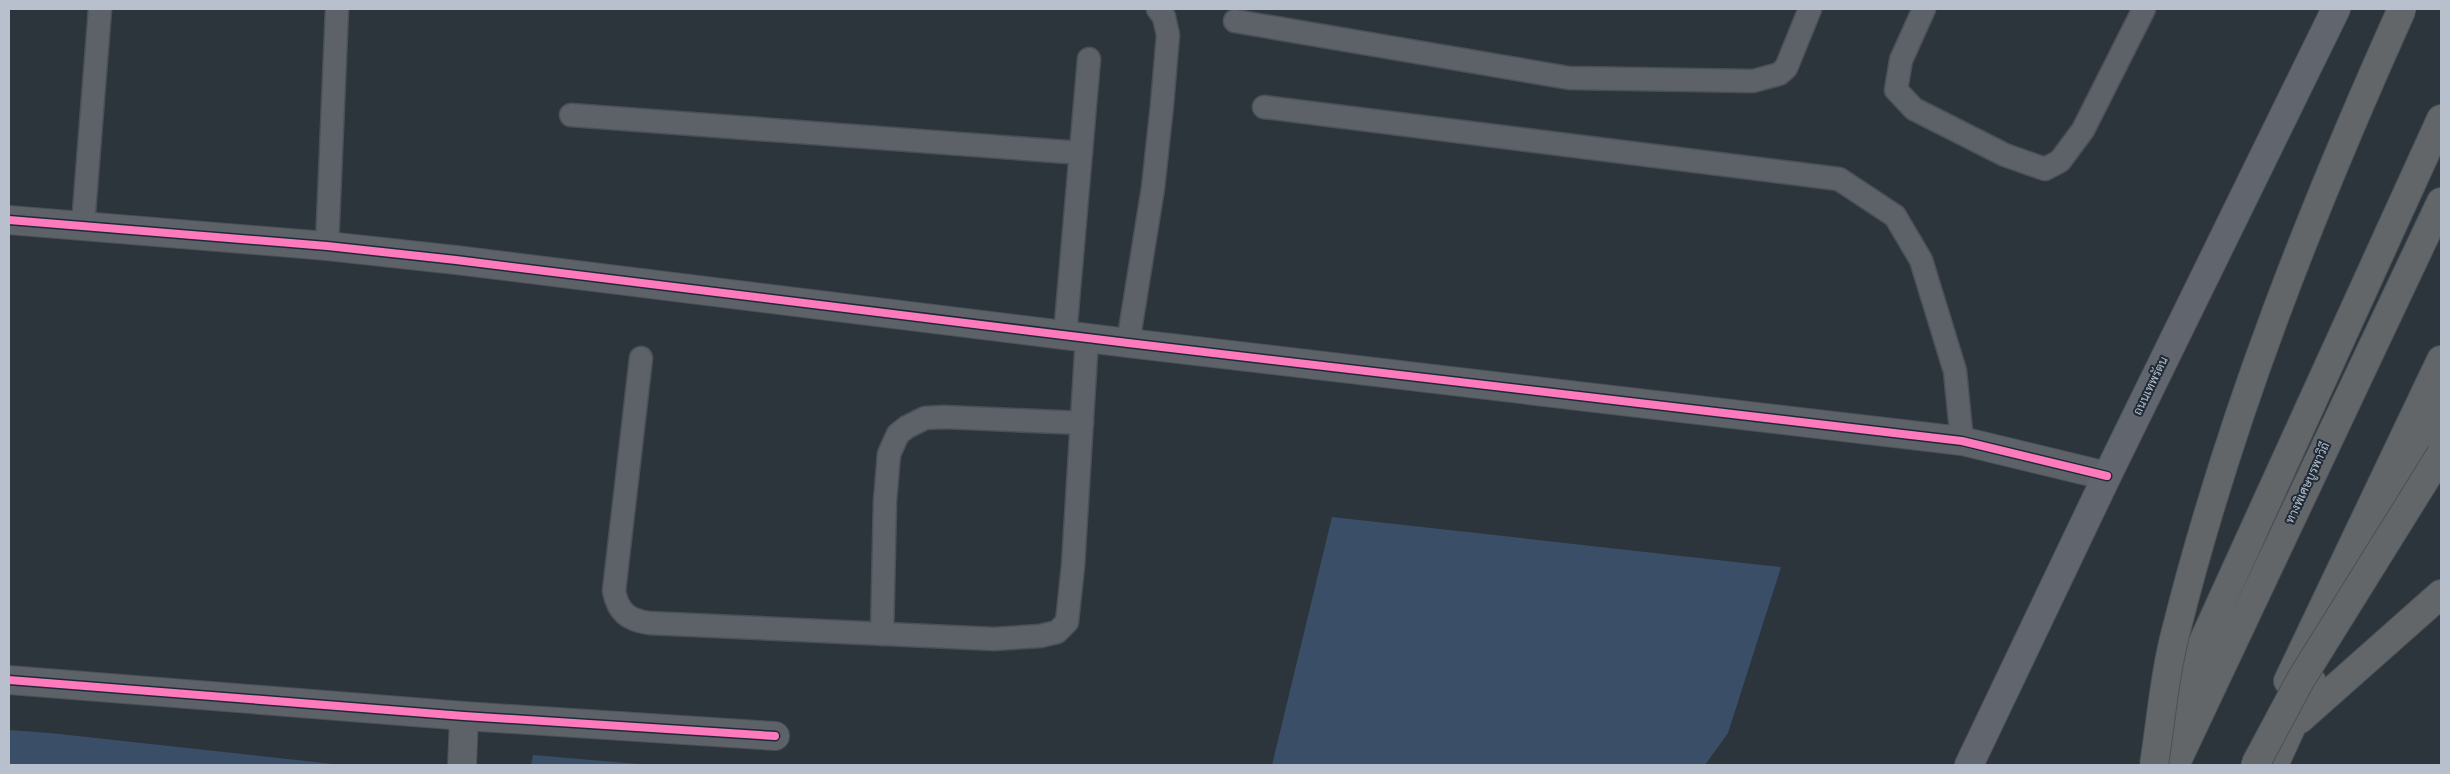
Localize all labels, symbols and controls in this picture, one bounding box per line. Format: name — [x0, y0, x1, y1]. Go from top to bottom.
street label: ถนนเทพรัตน — [2129, 354, 2173, 418]
street label: ทางพิเศษบูรพาวิถี — [2282, 440, 2334, 526]

